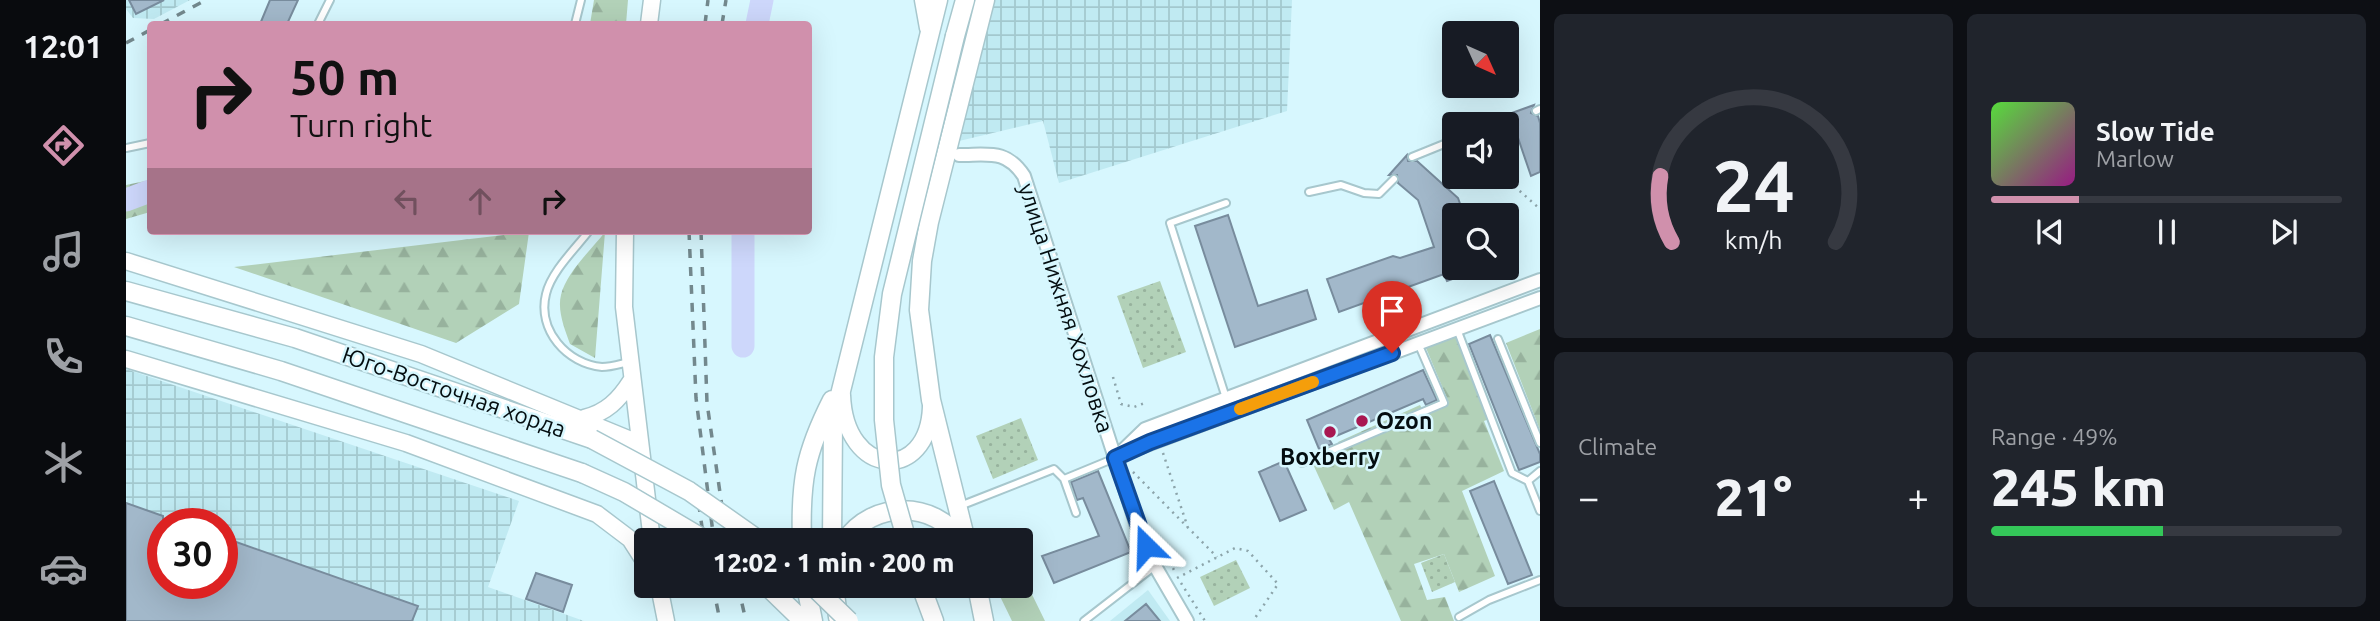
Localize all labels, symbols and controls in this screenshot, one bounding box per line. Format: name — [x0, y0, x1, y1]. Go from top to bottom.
north arrow — [1442, 21, 1519, 98]
map controls — [1442, 21, 1519, 280]
text: 12:01 — [23, 28, 103, 64]
icon: right — [175, 49, 266, 140]
text: 50 m — [290, 49, 399, 104]
text: Turn right — [290, 107, 432, 143]
button: sound — [1442, 112, 1519, 189]
text: Slow Tide — [2096, 117, 2215, 146]
icon: directions — [39, 121, 88, 170]
text: 24 — [1712, 145, 1795, 227]
text: Marlow — [2096, 146, 2174, 171]
street label: улица Нижняя Хохловка — [1014, 180, 1119, 436]
icon: left — [388, 182, 426, 220]
icon: ahead — [461, 182, 499, 220]
icon: right — [534, 182, 572, 220]
button: search — [1442, 203, 1519, 280]
icon: previous — [2031, 213, 2069, 251]
icon: pause — [2148, 213, 2186, 251]
icon: next — [2265, 213, 2303, 251]
text: km/h — [1725, 226, 1782, 254]
icon: music — [39, 227, 88, 276]
pin — [1362, 281, 1422, 353]
icon: arrive — [1373, 292, 1411, 330]
icon: phone — [39, 332, 88, 381]
street label: Юго-Восточная хорда — [339, 342, 569, 442]
place label: Ozon — [1376, 408, 1432, 433]
marker: Ozon — [1354, 413, 1370, 429]
marker: Boxberry — [1322, 424, 1338, 440]
text: Range · 49% — [1991, 424, 2118, 449]
text: Climate — [1578, 434, 1657, 459]
icon: climate — [39, 438, 88, 487]
place label: Boxberry — [1280, 444, 1380, 469]
text: 245 km — [1991, 458, 2166, 516]
text: 21° — [1715, 468, 1792, 526]
text: − — [1578, 476, 1599, 518]
text: + — [1908, 476, 1929, 518]
speed limit sign: 30 — [147, 508, 238, 599]
position arrow — [1109, 509, 1183, 583]
icon: car — [39, 544, 88, 593]
text: 12:02 · 1 min · 200 m — [713, 548, 954, 577]

